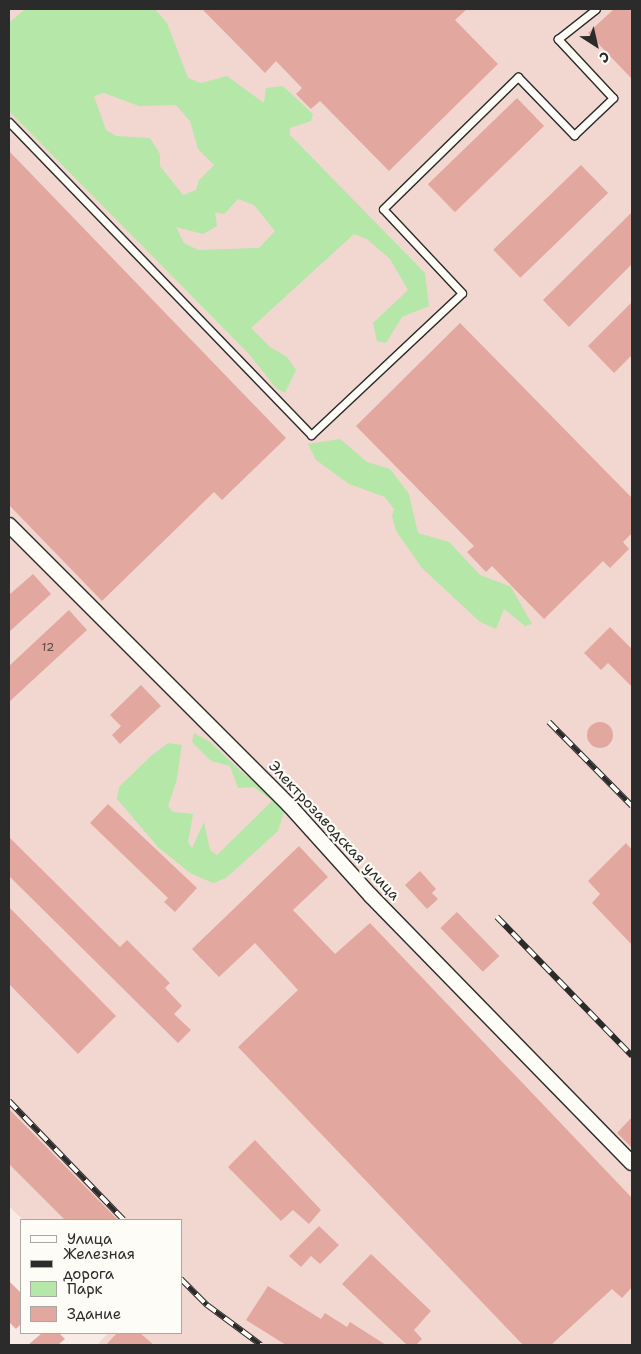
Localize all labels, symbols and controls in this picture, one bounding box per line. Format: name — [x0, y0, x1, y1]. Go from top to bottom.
north arrow — [571, 20, 621, 70]
text: С — [596, 47, 613, 67]
house number: 12 — [42, 641, 54, 655]
street label: Электрозаводская улица — [265, 757, 403, 905]
legend — [20, 1219, 182, 1334]
text: Улица — [67, 1229, 112, 1249]
text: Железная дорога — [63, 1244, 135, 1284]
text: Парк — [67, 1279, 103, 1299]
text: Здание — [67, 1304, 121, 1324]

